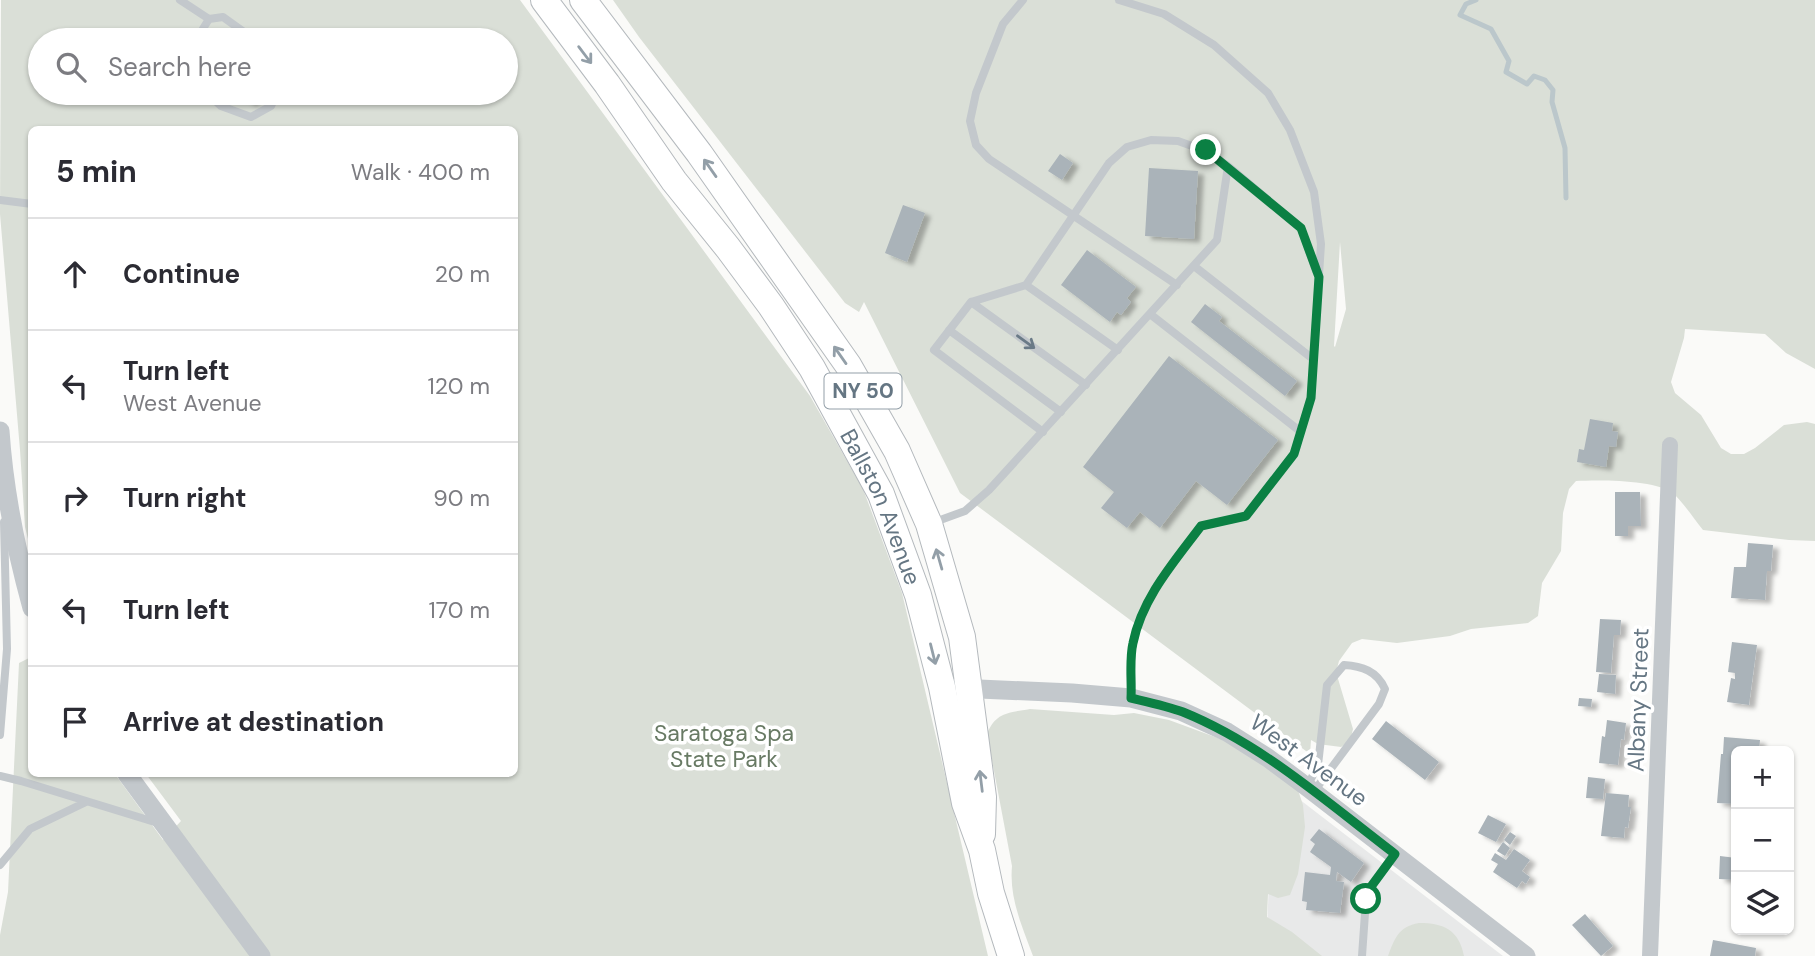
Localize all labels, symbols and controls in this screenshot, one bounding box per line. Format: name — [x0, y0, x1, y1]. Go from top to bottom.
search box — [28, 28, 518, 105]
one-way arrow — [578, 45, 593, 64]
icon: search — [52, 48, 90, 86]
text: Search here — [108, 50, 251, 84]
route end — [1190, 134, 1221, 165]
text: 5 min — [56, 152, 137, 191]
text: Walk · 400 m — [351, 157, 490, 187]
one-way arrow — [703, 159, 717, 178]
icon: ahead — [56, 255, 94, 293]
text: Continue — [123, 257, 240, 291]
text: 20 m — [435, 259, 490, 289]
one-way arrow — [1016, 335, 1035, 349]
one-way arrow — [833, 346, 847, 365]
text: Turn left — [123, 354, 230, 388]
icon: left — [56, 367, 94, 405]
text: 120 m — [427, 371, 490, 401]
road number: NY 50 — [824, 374, 902, 408]
text: West Avenue — [123, 388, 261, 418]
street label: Ballston Avenue — [833, 424, 928, 589]
icon: right — [56, 479, 94, 517]
text: Turn right — [123, 481, 247, 515]
text: 90 m — [433, 483, 490, 513]
one-way arrow — [932, 548, 945, 570]
icon: left — [56, 591, 94, 629]
text: Turn left — [123, 593, 230, 627]
text: 170 m — [429, 595, 490, 625]
street label: Albany Street — [1620, 627, 1656, 773]
one-way arrow — [927, 642, 940, 665]
icon: arrive — [56, 703, 94, 741]
text: Arrive at destination — [123, 705, 384, 739]
street label: West Avenue — [1244, 707, 1374, 813]
park label: Saratoga Spa State Park — [654, 718, 794, 774]
map controls — [1731, 746, 1794, 935]
button: + — [1731, 746, 1794, 809]
one-way arrow — [975, 771, 988, 793]
button: − — [1731, 809, 1794, 872]
button: layers — [1731, 872, 1794, 935]
route start — [1350, 883, 1381, 914]

